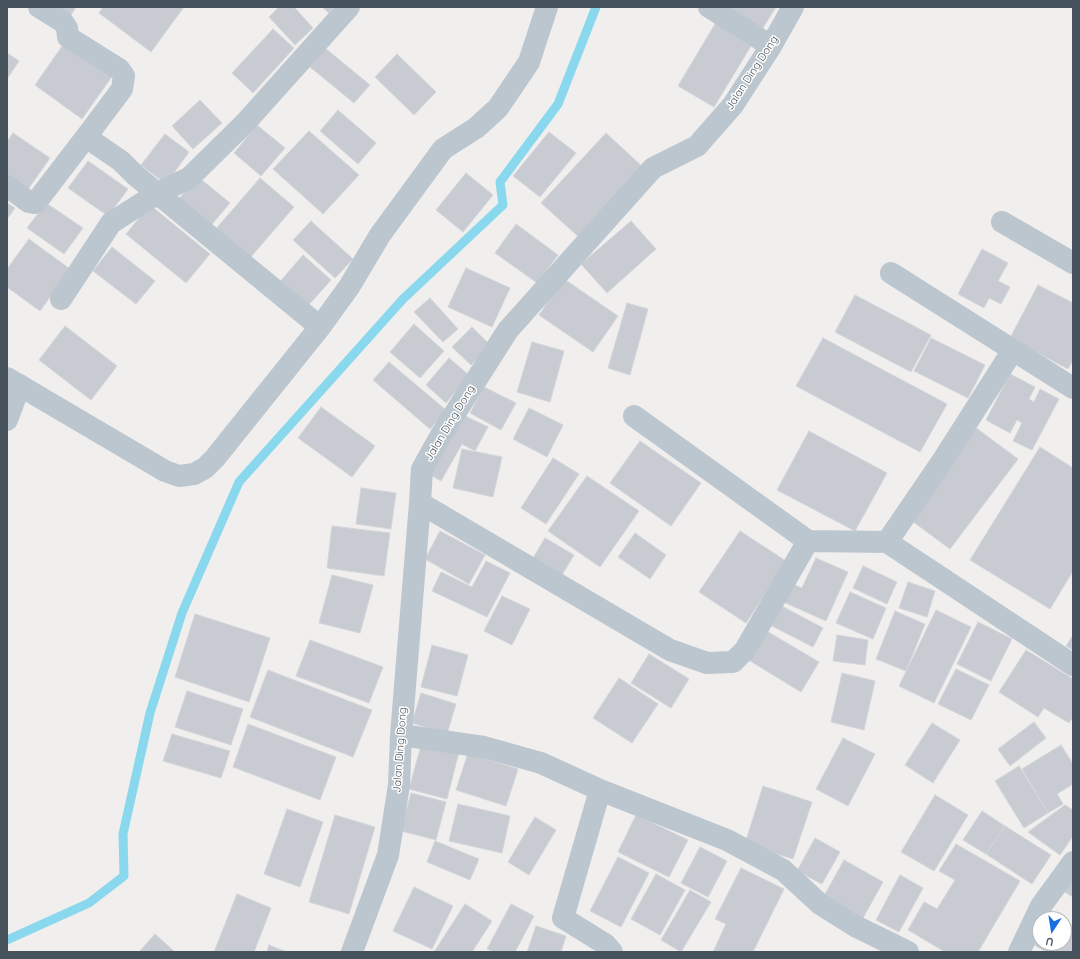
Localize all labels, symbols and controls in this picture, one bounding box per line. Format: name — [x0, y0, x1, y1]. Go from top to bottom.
street label: Jalan Ding Dong — [723, 33, 781, 113]
street label: Jalan Ding Dong — [422, 383, 478, 463]
street label: Jalan Ding Dong — [390, 707, 410, 793]
north arrow — [1032, 911, 1072, 951]
text: U — [1044, 934, 1055, 949]

